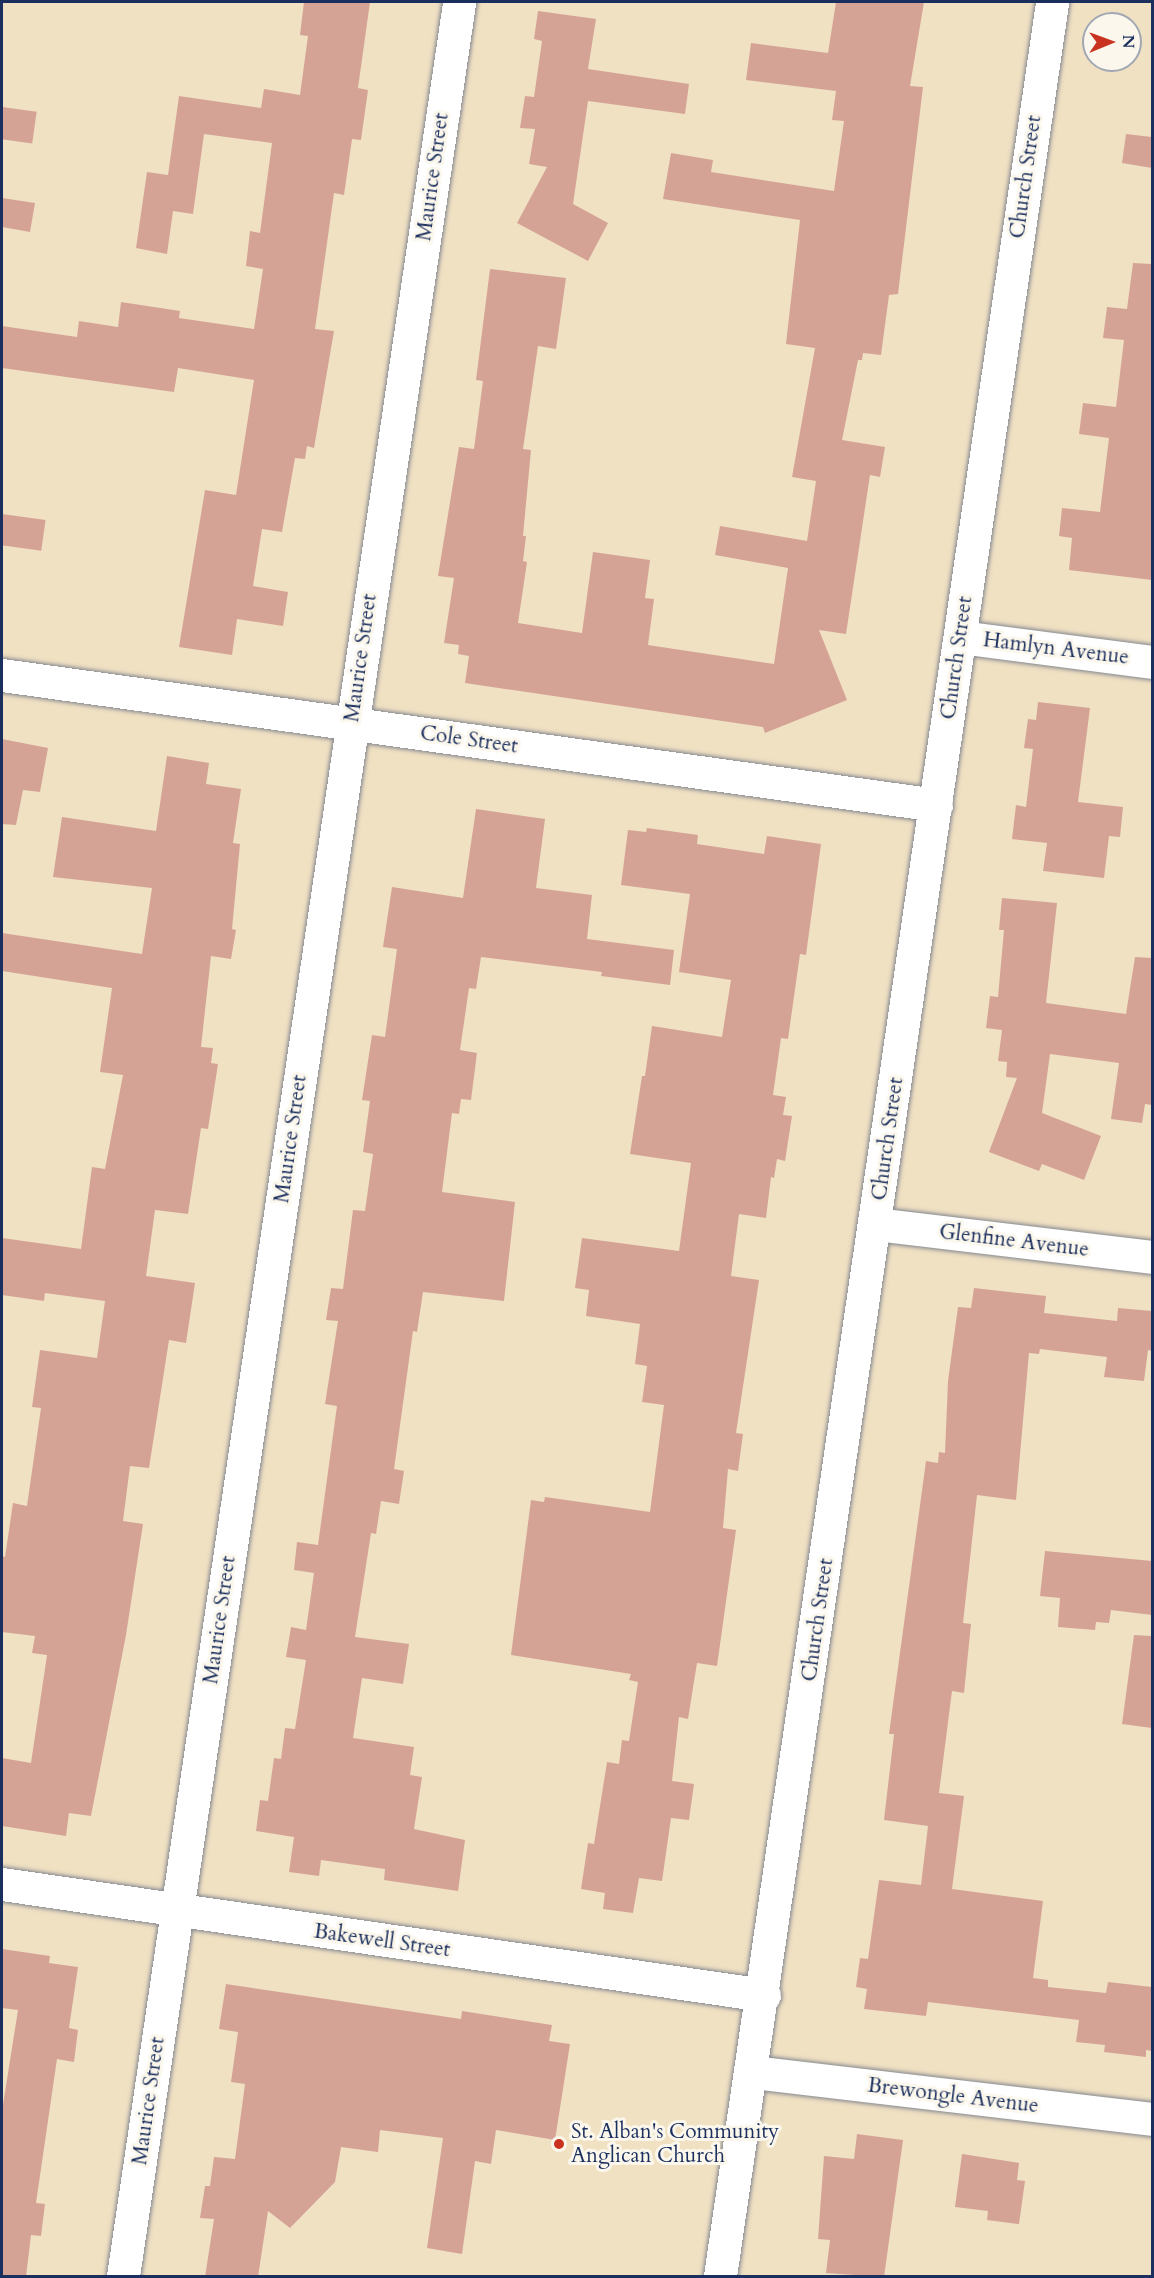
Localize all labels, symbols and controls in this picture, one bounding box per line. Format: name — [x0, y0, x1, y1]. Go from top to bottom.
north arrow — [1082, 12, 1142, 72]
text: N — [1117, 35, 1139, 49]
street label: Maurice Street — [412, 111, 454, 243]
street label: Church Street — [1005, 114, 1047, 240]
street label: Maurice Street — [340, 592, 382, 724]
street label: Church Street — [936, 595, 978, 721]
street label: Hamlyn Avenue — [982, 628, 1130, 670]
street label: Cole Street — [419, 721, 519, 759]
street label: Maurice Street — [270, 1073, 312, 1205]
street label: Church Street — [867, 1076, 909, 1202]
street label: Glenfine Avenue — [938, 1219, 1090, 1263]
street label: Maurice Street — [199, 1554, 241, 1686]
street label: Church Street — [797, 1557, 839, 1683]
street label: Bakewell Street — [312, 1919, 452, 1963]
street label: Maurice Street — [128, 2035, 170, 2167]
street label: Brewongle Avenue — [866, 2073, 1040, 2119]
place label: St. Alban's Community Anglican Church — [571, 2119, 779, 2169]
marker: St. Alban's Community Anglican Church — [552, 2137, 566, 2151]

